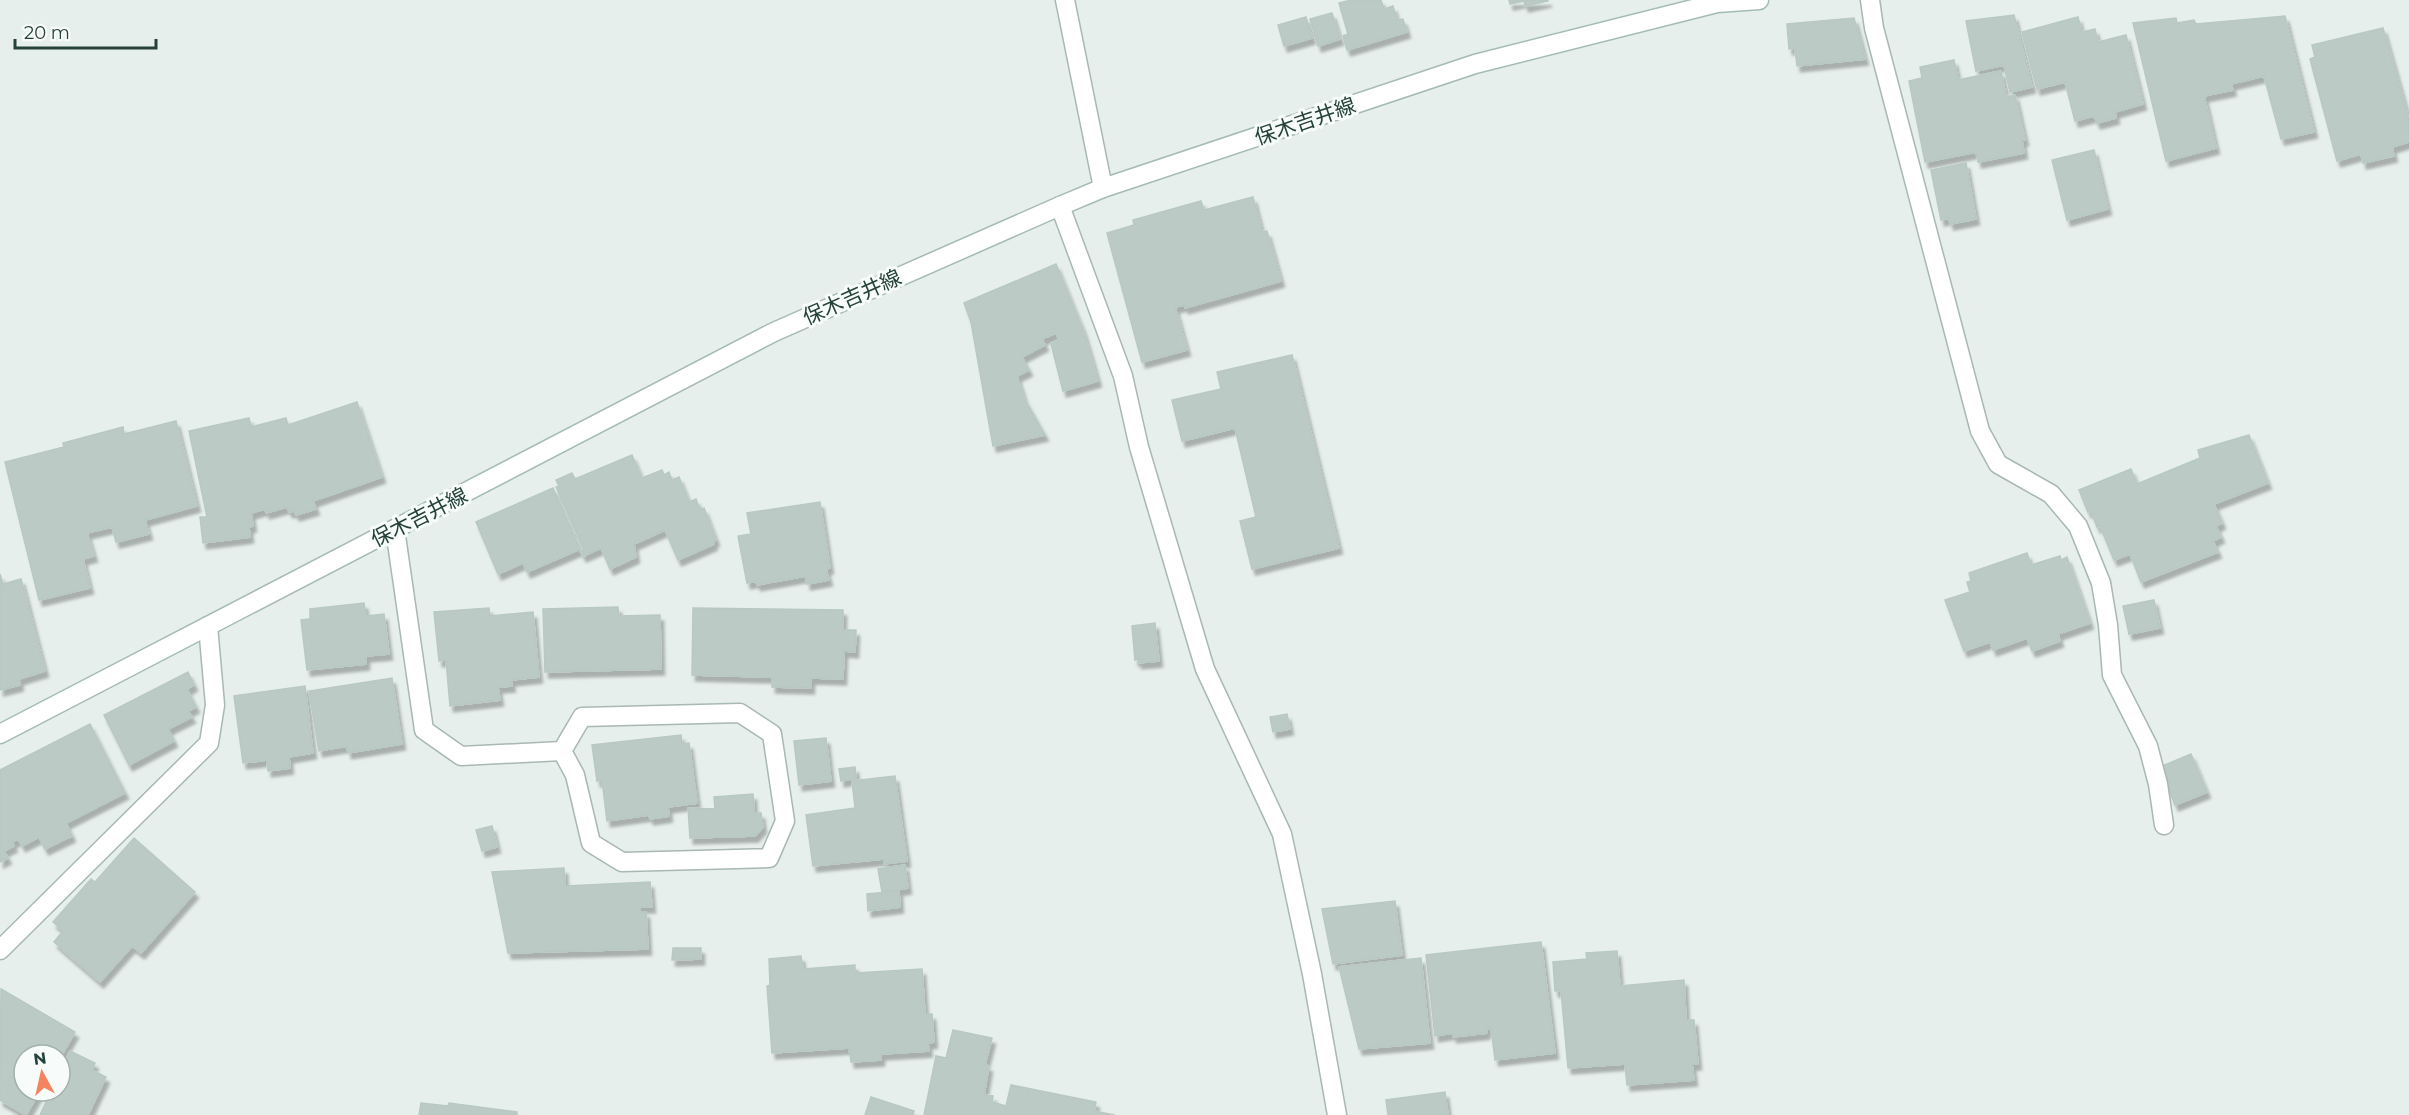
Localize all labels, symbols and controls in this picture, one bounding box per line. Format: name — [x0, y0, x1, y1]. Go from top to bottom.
scale bar — [15, 12, 156, 50]
text: 20 m — [24, 22, 70, 44]
street label: 保木吉井線 — [1251, 92, 1359, 150]
street label: 保木吉井線 — [799, 264, 905, 330]
street label: 保木吉井線 — [367, 482, 471, 552]
north arrow — [12, 1043, 72, 1103]
text: N — [32, 1048, 48, 1069]

